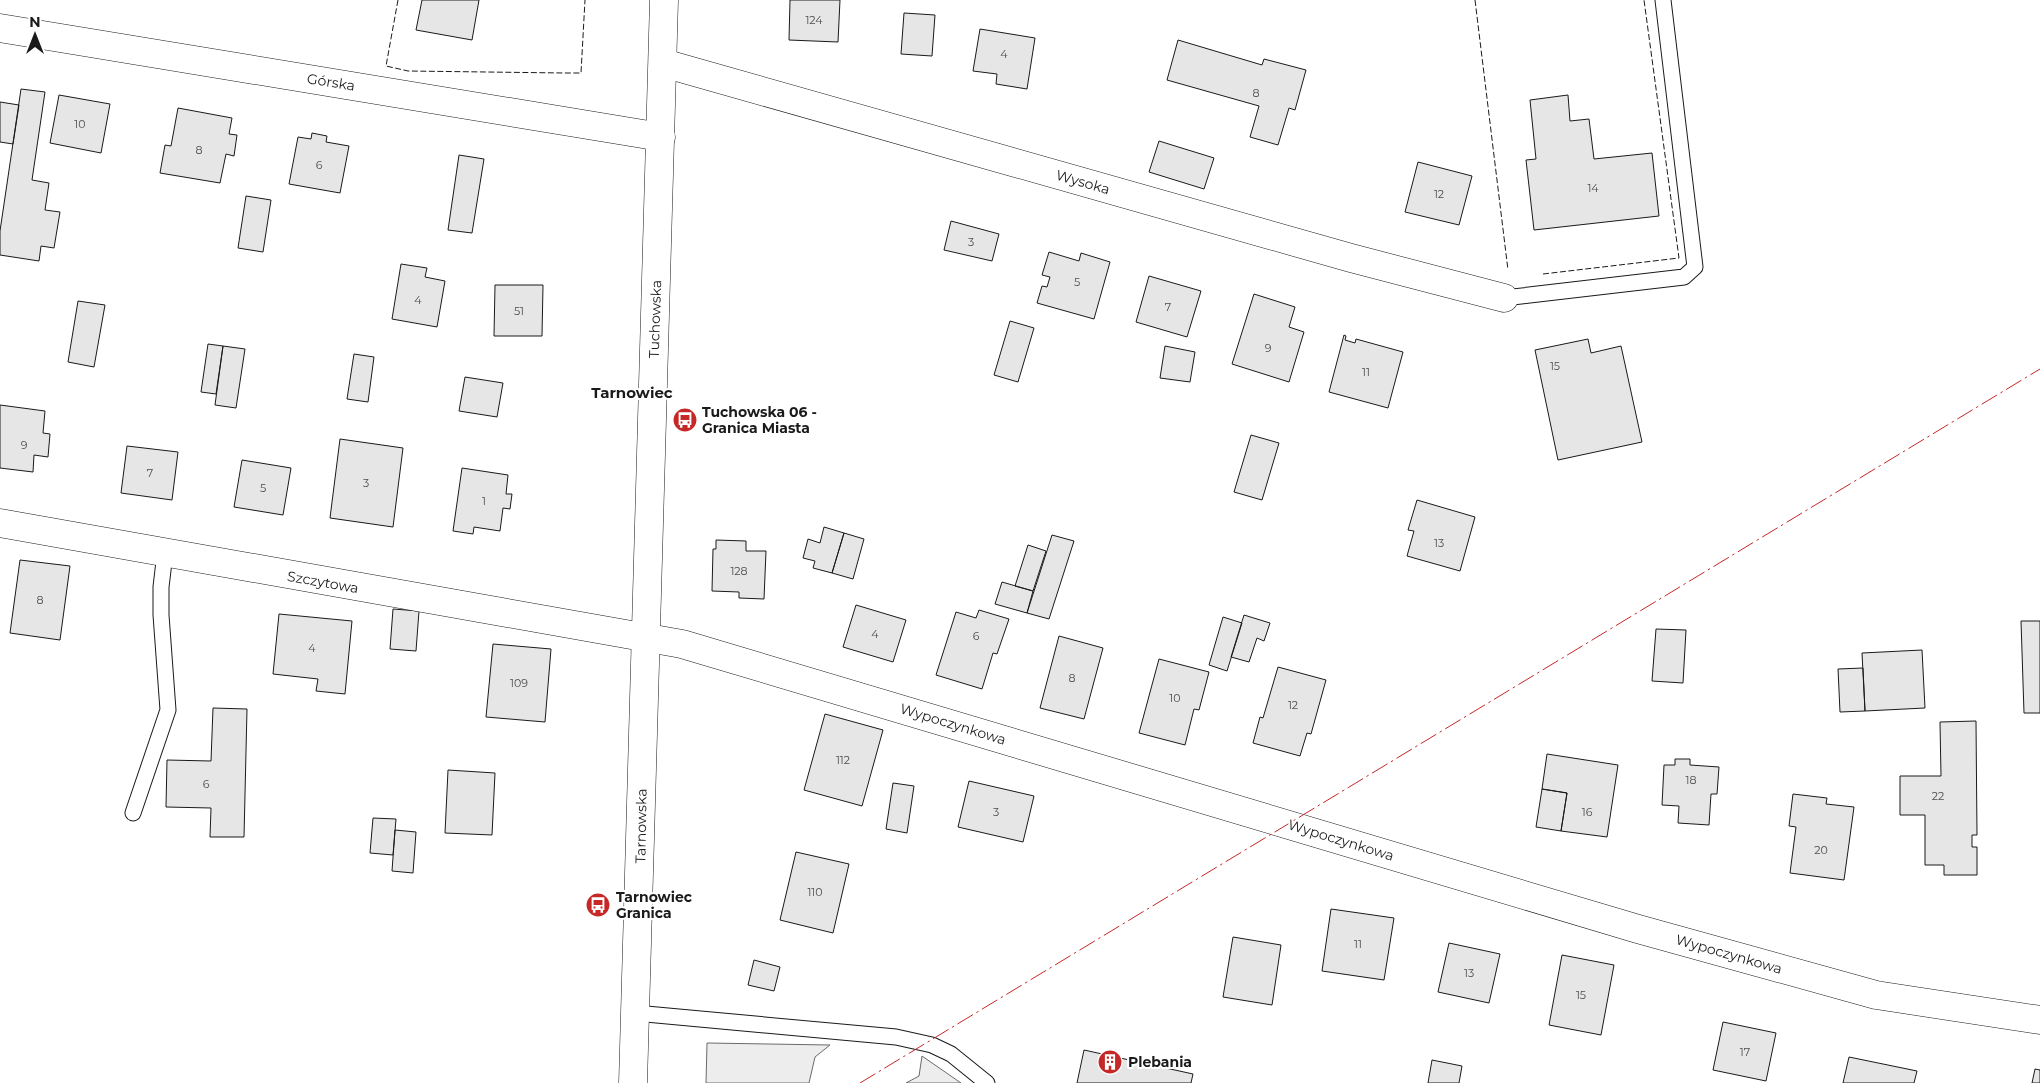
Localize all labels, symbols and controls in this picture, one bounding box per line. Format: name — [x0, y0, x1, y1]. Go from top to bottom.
north arrow — [10, 10, 60, 60]
text: N — [29, 13, 41, 31]
house number: 124 — [805, 13, 823, 27]
house number: 4 — [1000, 47, 1008, 61]
street label: Górska — [306, 69, 356, 95]
house number: 8 — [1252, 86, 1260, 100]
house number: 10 — [74, 117, 86, 131]
house number: 8 — [195, 143, 203, 157]
house number: 6 — [316, 158, 323, 172]
street label: Wysoka — [1054, 166, 1112, 198]
house number: 14 — [1587, 181, 1599, 195]
house number: 12 — [1434, 187, 1444, 201]
house number: 3 — [968, 235, 974, 249]
house number: 5 — [1074, 275, 1080, 289]
street label: Tuchowska — [645, 279, 665, 359]
house number: 4 — [414, 293, 422, 307]
house number: 7 — [1165, 300, 1171, 314]
house number: 51 — [514, 304, 524, 318]
house number: 9 — [1265, 341, 1272, 355]
house number: 15 — [1550, 359, 1560, 373]
house number: 11 — [1362, 365, 1370, 379]
district label: Tarnowiec — [591, 383, 673, 402]
place label: Tuchowska 06 - Granica Miasta — [702, 403, 817, 437]
bus stop icon: Tuchowska 06 - Granica Miasta — [672, 407, 698, 433]
house number: 9 — [21, 438, 28, 452]
house number: 7 — [147, 466, 153, 480]
house number: 3 — [363, 476, 369, 490]
house number: 5 — [260, 481, 266, 495]
house number: 1 — [482, 494, 486, 508]
house number: 13 — [1434, 536, 1444, 550]
house number: 128 — [730, 564, 748, 578]
street label: Szczytowa — [286, 567, 360, 597]
house number: 8 — [36, 593, 44, 607]
house number: 4 — [871, 627, 879, 641]
house number: 6 — [973, 629, 980, 643]
house number: 4 — [308, 641, 316, 655]
house number: 8 — [1068, 671, 1076, 685]
house number: 109 — [510, 676, 528, 690]
house number: 10 — [1169, 691, 1181, 705]
house number: 12 — [1288, 698, 1298, 712]
street label: Wypoczynkowa — [898, 699, 1008, 749]
house number: 112 — [836, 753, 850, 767]
house number: 18 — [1686, 773, 1697, 787]
house number: 6 — [203, 777, 210, 791]
street label: Tarnowska — [631, 788, 651, 864]
house number: 22 — [1932, 789, 1944, 803]
house number: 3 — [993, 805, 999, 819]
house number: 16 — [1582, 805, 1593, 819]
street label: Wypoczynkowa — [1286, 815, 1396, 865]
house number: 20 — [1814, 843, 1828, 857]
house number: 110 — [807, 885, 823, 899]
place label: Tarnowiec Granica — [616, 888, 693, 922]
bus stop icon: Tarnowiec Granica — [585, 892, 611, 918]
street label: Wypoczynkowa — [1674, 930, 1784, 978]
house number: 11 — [1354, 937, 1362, 951]
house number: 13 — [1464, 966, 1474, 980]
house number: 15 — [1576, 988, 1586, 1002]
house number: 17 — [1740, 1045, 1750, 1059]
building icon: Plebania — [1097, 1049, 1123, 1075]
place label: Plebania — [1128, 1053, 1192, 1071]

